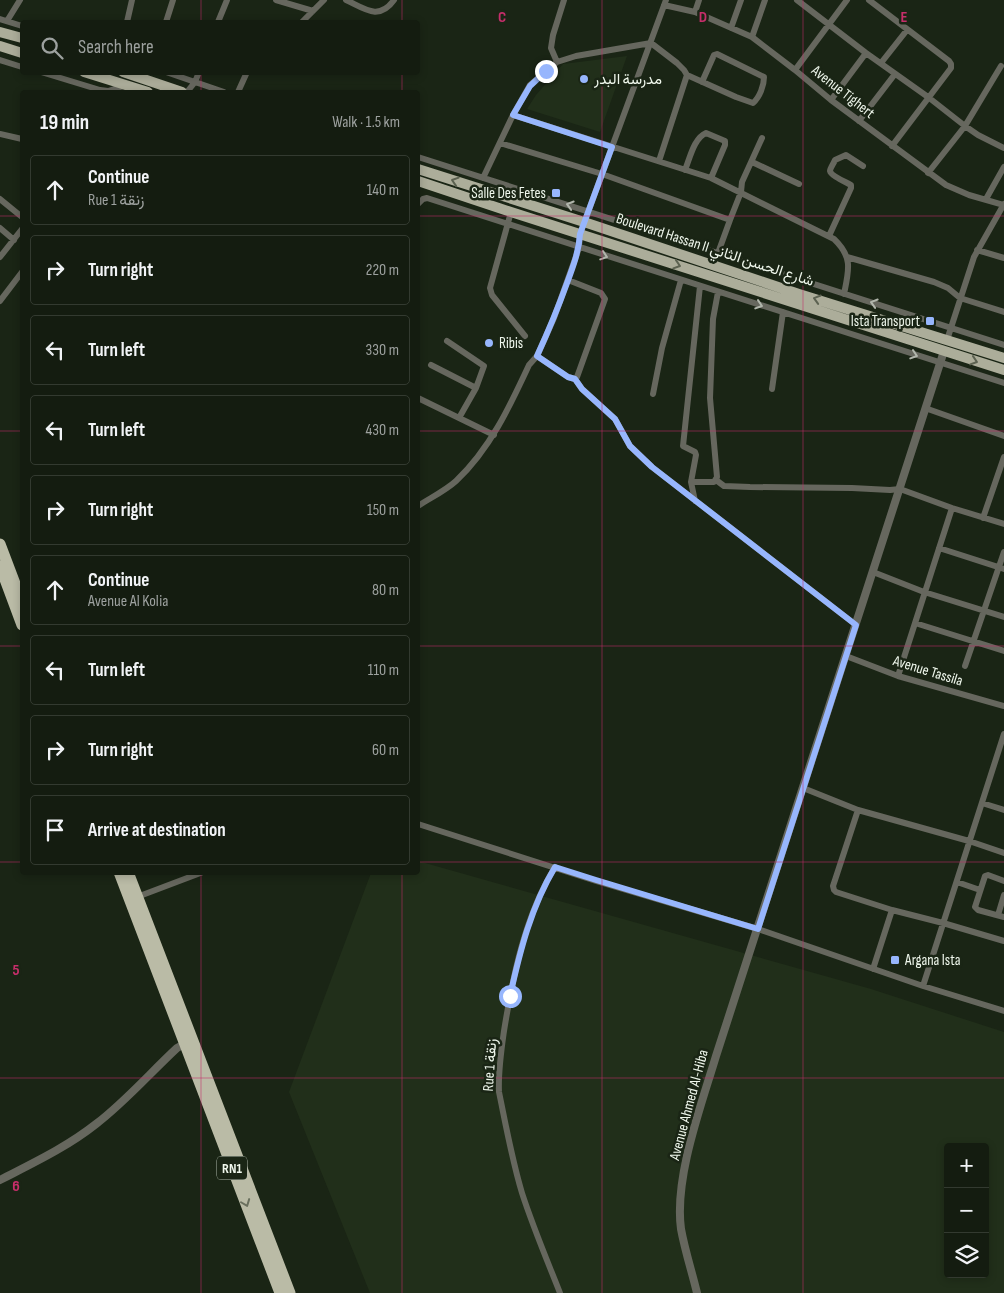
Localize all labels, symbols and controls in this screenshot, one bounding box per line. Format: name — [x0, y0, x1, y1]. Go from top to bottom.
text: C — [498, 8, 506, 27]
text: D — [699, 8, 707, 27]
text: E — [901, 8, 908, 27]
search box — [20, 20, 420, 75]
icon: search — [38, 34, 66, 62]
text: Search here — [78, 36, 154, 59]
route end — [535, 60, 558, 83]
street label: Avenue Tighert — [807, 61, 879, 123]
place label: مدرسة البدر — [593, 70, 662, 89]
marker: مدرسة البدر — [578, 73, 590, 85]
text: 19 min — [40, 110, 89, 135]
text: Walk · 1.5 km — [332, 113, 400, 132]
text: Continue — [88, 166, 149, 189]
icon: ahead — [41, 176, 69, 204]
one-way arrow — [451, 176, 459, 186]
text: 140 m — [367, 181, 399, 200]
place label: Salle Des Fetes — [471, 184, 546, 203]
marker: Salle Des Fetes — [550, 187, 562, 199]
text: Rue 1 زنقة — [88, 191, 144, 210]
one-way arrow — [566, 201, 574, 211]
street label: Boulevard Hassan II شارع الحسن الثاني — [613, 209, 816, 294]
one-way arrow — [599, 250, 608, 260]
icon: right — [41, 256, 69, 284]
text: Turn right — [88, 259, 153, 282]
one-way arrow — [672, 259, 680, 269]
text: 220 m — [366, 261, 399, 280]
one-way arrow — [814, 295, 822, 305]
one-way arrow — [754, 299, 763, 309]
one-way arrow — [871, 299, 879, 309]
place label: Ista Transport — [851, 312, 920, 331]
marker: Ista Transport — [924, 315, 936, 327]
place label: Ribis — [499, 334, 523, 353]
icon: left — [41, 336, 69, 364]
marker: Ribis — [483, 337, 495, 349]
text: Turn left — [88, 339, 145, 362]
text: 330 m — [366, 341, 399, 360]
one-way arrow — [909, 349, 917, 359]
one-way arrow — [969, 355, 978, 365]
icon: left — [41, 416, 69, 444]
text: Turn left — [88, 419, 145, 442]
text: 430 m — [366, 421, 399, 440]
icon: right — [41, 496, 69, 524]
text: Turn right — [88, 499, 153, 522]
text: 150 m — [367, 501, 399, 520]
text: Continue — [88, 569, 149, 592]
icon: ahead — [41, 576, 69, 604]
text: 80 m — [372, 581, 399, 600]
text: Avenue Al Kolia — [88, 592, 168, 611]
street label: Avenue Tassila — [890, 651, 965, 691]
icon: left — [41, 656, 69, 684]
text: Turn left — [88, 659, 145, 682]
text: 110 m — [368, 661, 399, 680]
icon: right — [41, 736, 69, 764]
text: Turn right — [88, 739, 153, 762]
text: 60 m — [372, 741, 399, 760]
icon: arrive — [41, 816, 69, 844]
text: Arrive at destination — [88, 819, 226, 842]
place label: Argana Ista — [904, 951, 961, 970]
marker: Argana Ista — [889, 954, 901, 966]
text: 5 — [12, 961, 20, 980]
route start — [499, 985, 522, 1008]
street label: Rue 1 زنقة — [479, 1038, 501, 1092]
street label: Avenue Ahmed Al-Hiba — [665, 1047, 713, 1163]
map controls — [944, 1143, 989, 1278]
button: + — [944, 1143, 989, 1188]
road number: RN1 — [217, 1156, 247, 1180]
text: 6 — [12, 1177, 20, 1196]
button: − — [944, 1188, 989, 1233]
one-way arrow — [240, 1199, 250, 1207]
button: layers — [944, 1233, 989, 1278]

